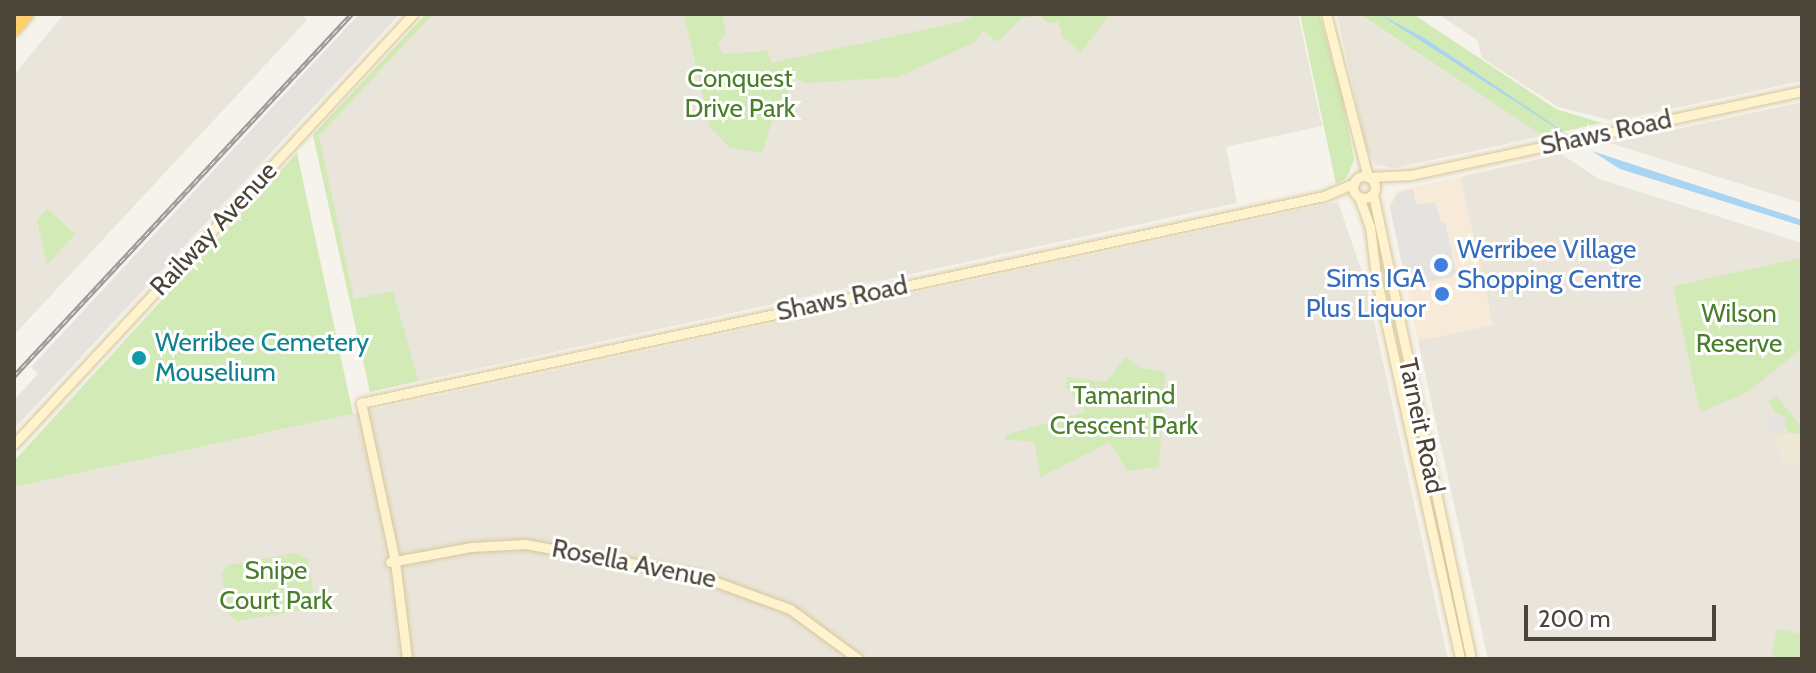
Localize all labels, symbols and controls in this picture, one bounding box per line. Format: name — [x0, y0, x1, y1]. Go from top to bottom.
park label: Conquest Drive Park — [684, 63, 796, 124]
street label: Shaws Road — [1538, 104, 1674, 162]
street label: Railway Avenue — [144, 156, 284, 302]
place label: Werribee Village Shopping Centre — [1457, 234, 1641, 296]
marker: Werribee Village Shopping Centre — [1432, 256, 1450, 274]
place label: Sims IGA Plus Liquor — [1306, 263, 1426, 324]
street label: Shaws Road — [774, 270, 910, 328]
marker: Sims IGA Plus Liquor — [1433, 285, 1451, 303]
park label: Wilson Reserve — [1696, 298, 1782, 360]
place label: Werribee Cemetery Mouselium — [155, 327, 369, 388]
marker: Werribee Cemetery Mouselium — [130, 349, 148, 367]
street label: Tarneit Road — [1391, 356, 1451, 496]
park label: Tamarind Crescent Park — [1050, 380, 1198, 442]
street label: Rosella Avenue — [549, 533, 719, 595]
park label: Snipe Court Park — [219, 555, 333, 616]
scale bar — [1528, 589, 1720, 639]
text: 200 m — [1538, 604, 1611, 633]

